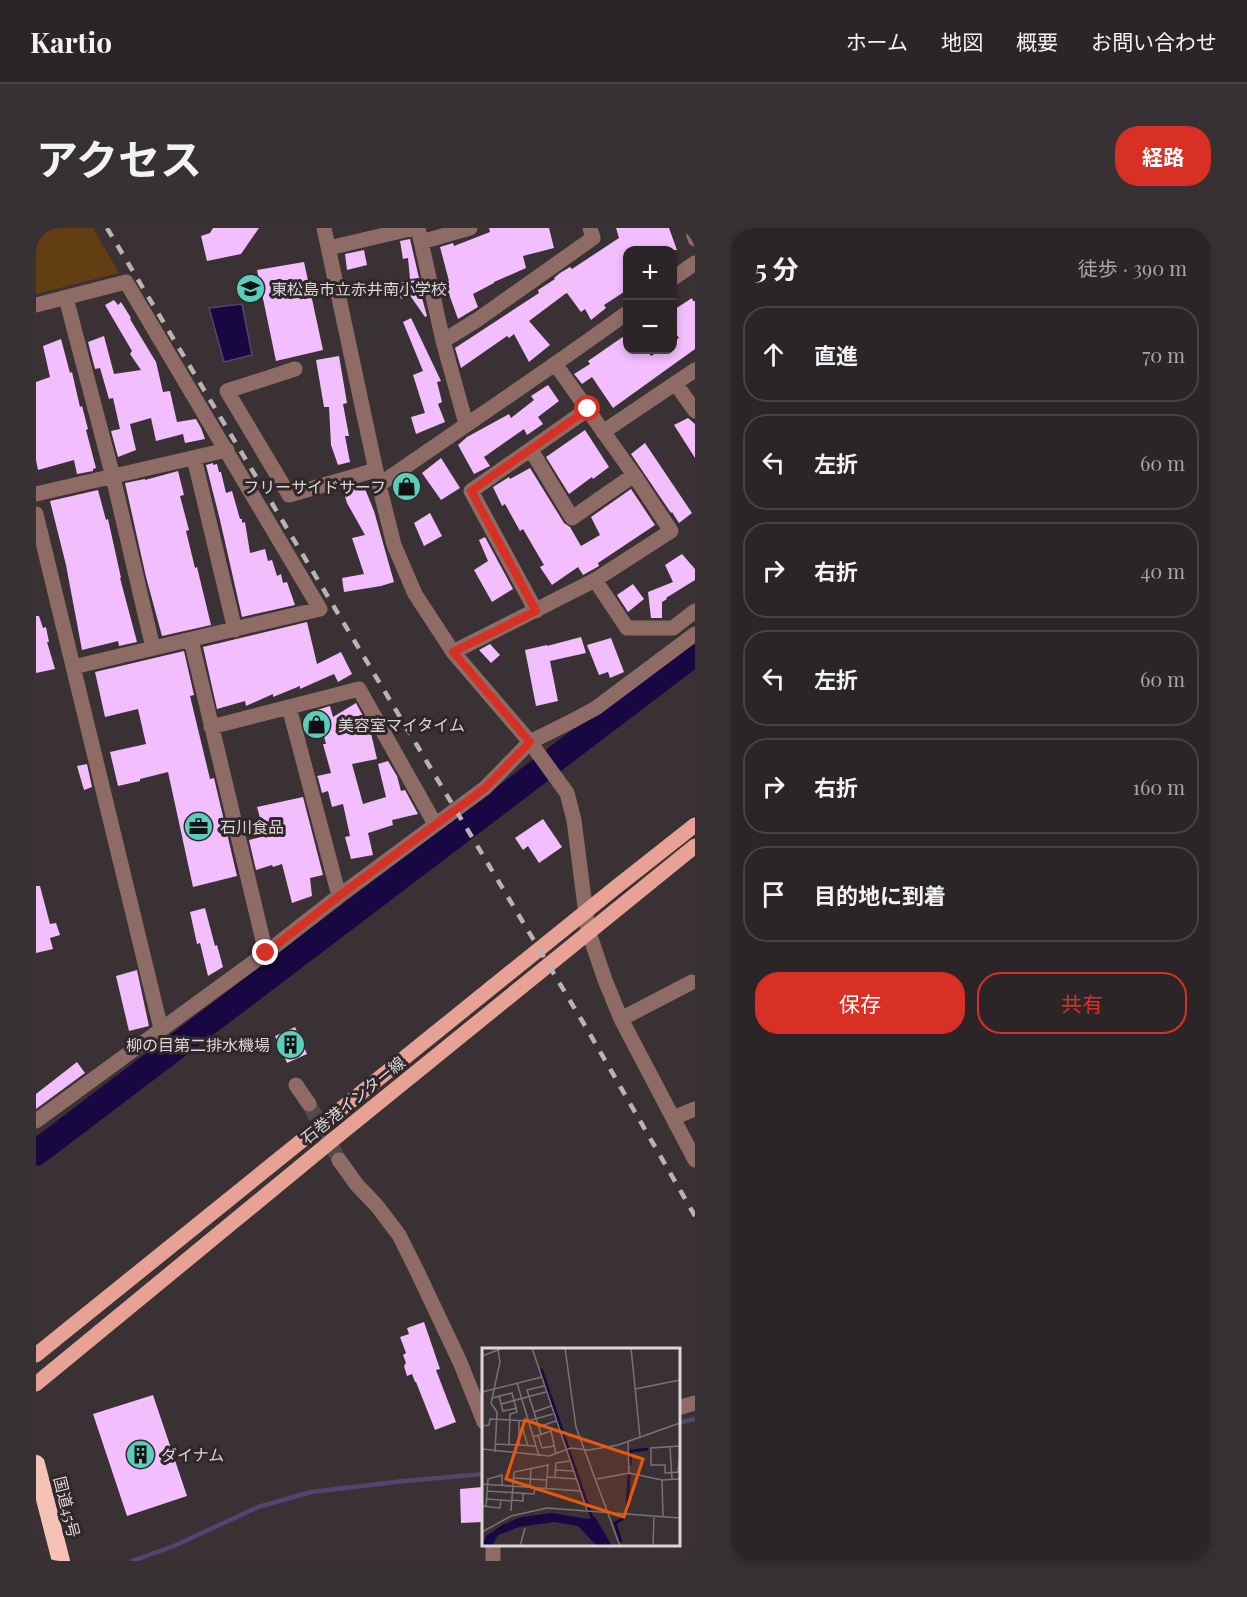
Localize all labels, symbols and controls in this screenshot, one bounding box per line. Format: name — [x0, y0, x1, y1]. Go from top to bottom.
text: Kartio — [30, 23, 112, 60]
text: ホーム — [846, 27, 908, 55]
text: 地図 — [941, 27, 983, 55]
text: 概要 — [1016, 27, 1058, 55]
text: お問い合わせ — [1091, 27, 1217, 55]
button: 経路 — [1115, 126, 1211, 186]
text: アクセス — [36, 130, 202, 186]
map controls — [623, 246, 677, 354]
button: + — [623, 246, 677, 300]
text: 5 分 — [755, 251, 799, 286]
text: 徒歩 · 390 m — [1078, 254, 1187, 281]
school or university icon: 東松島市立赤井南小学校 — [234, 273, 266, 305]
place label: 東松島市立赤井南小学校 — [271, 278, 447, 299]
button: − — [623, 300, 677, 354]
icon: ahead — [757, 338, 790, 371]
text: 直進 — [814, 340, 858, 370]
text: 70 m — [1142, 341, 1185, 368]
route start — [574, 395, 600, 421]
icon: left — [757, 446, 790, 479]
text: 左折 — [814, 448, 858, 478]
text: 60 m — [1140, 449, 1185, 476]
shop icon: フリーサイドサーフ — [391, 471, 423, 503]
place label: フリーサイドサーフ — [243, 476, 386, 497]
icon: right — [757, 554, 790, 587]
text: 右折 — [814, 556, 858, 586]
text: 40 m — [1140, 557, 1185, 584]
icon: left — [757, 662, 790, 695]
text: 左折 — [814, 664, 858, 694]
text: 60 m — [1140, 665, 1185, 692]
shop icon: 美容室マイタイム — [301, 709, 333, 741]
place label: 美容室マイタイム — [338, 714, 465, 735]
icon: right — [757, 770, 790, 803]
text: 右折 — [814, 772, 858, 802]
text: 160 m — [1133, 773, 1185, 800]
office icon: 石川食品 — [183, 811, 215, 843]
place label: 石川食品 — [220, 816, 284, 837]
icon: arrive — [757, 878, 790, 911]
text: 目的地に到着 — [814, 880, 946, 910]
route end — [252, 939, 278, 965]
button: 保存 — [755, 972, 965, 1034]
button: 共有 — [977, 972, 1187, 1034]
building icon: 柳の目第二排水機場 — [275, 1029, 307, 1061]
place label: 柳の目第二排水機場 — [126, 1034, 270, 1055]
street label: 石巻港インター線 — [296, 1051, 409, 1148]
inset map — [482, 1348, 680, 1546]
building icon: ダイナム — [124, 1439, 156, 1471]
place label: ダイナム — [161, 1444, 224, 1465]
street label: 国道45号 — [50, 1474, 85, 1540]

